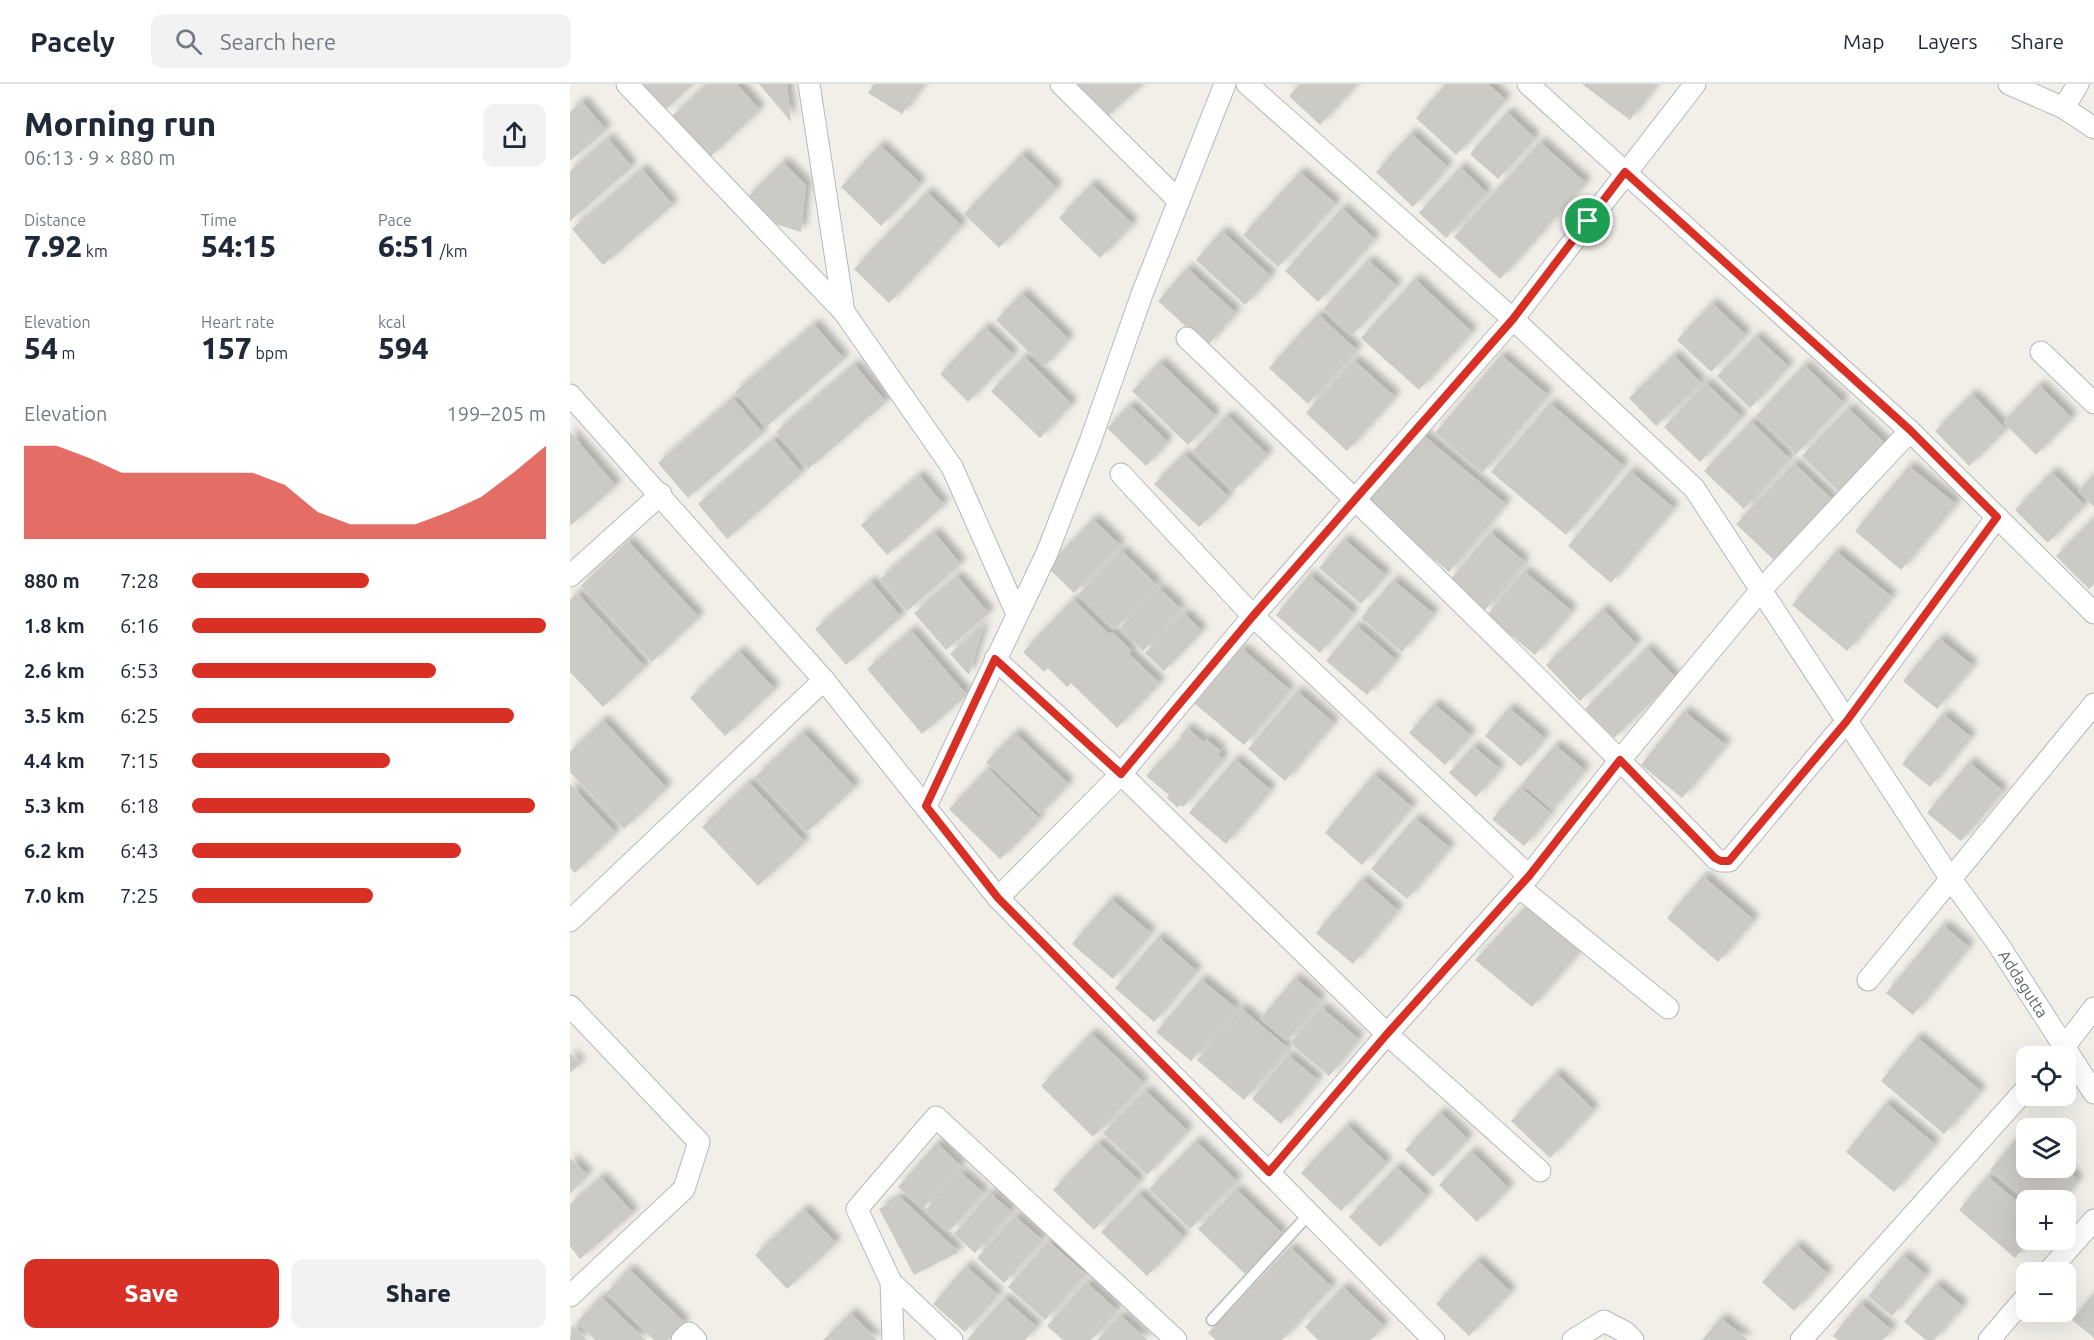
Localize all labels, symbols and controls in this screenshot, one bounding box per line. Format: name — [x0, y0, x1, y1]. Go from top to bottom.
search box — [151, 14, 571, 68]
icon: search — [172, 25, 205, 58]
text: Pacely — [30, 26, 115, 57]
text: Search here — [220, 29, 336, 54]
text: Map — [1843, 29, 1884, 53]
text: Layers — [1917, 29, 1978, 53]
text: Share — [2011, 29, 2064, 53]
button: share — [483, 104, 546, 167]
text: Morning run — [24, 105, 216, 142]
text: 06:13 · 9 × 880 m — [24, 146, 176, 169]
pin — [1562, 195, 1613, 246]
icon: arrive — [1571, 204, 1604, 237]
text: Distance — [24, 211, 86, 229]
text: Time — [201, 211, 237, 229]
text: Pace — [378, 211, 412, 229]
text: 7.92 — [24, 229, 82, 263]
text: 54:15 — [201, 229, 276, 263]
text: 6:51 — [378, 229, 436, 263]
text: km — [82, 242, 108, 260]
text: /km — [436, 242, 468, 260]
text: Elevation — [24, 313, 91, 331]
text: Heart rate — [201, 313, 275, 331]
text: kcal — [378, 313, 406, 331]
text: 54 — [24, 331, 58, 365]
text: 157 — [201, 331, 252, 365]
text: 594 — [378, 331, 429, 365]
text: m — [58, 344, 75, 362]
text: bpm — [252, 344, 288, 362]
text: Elevation — [24, 402, 107, 425]
text: 199–205 m — [447, 402, 546, 425]
text: 880 m — [24, 569, 80, 592]
text: 7:28 — [120, 569, 159, 592]
text: 1.8 km — [24, 614, 85, 637]
text: 6:16 — [120, 614, 159, 637]
text: 2.6 km — [24, 659, 85, 682]
text: 6:53 — [120, 659, 159, 682]
text: 3.5 km — [24, 704, 85, 727]
text: 6:25 — [120, 704, 159, 727]
text: 4.4 km — [24, 749, 85, 772]
text: 7:15 — [120, 749, 159, 772]
text: 5.3 km — [24, 794, 85, 817]
text: 6:18 — [120, 794, 159, 817]
text: 6.2 km — [24, 839, 85, 862]
text: 6:43 — [120, 839, 159, 862]
text: 7.0 km — [24, 884, 85, 907]
text: 7:25 — [120, 884, 159, 907]
street label: Addagutta — [1995, 947, 2052, 1021]
map controls — [2016, 1046, 2076, 1322]
button: locate — [2016, 1046, 2076, 1106]
button: layers — [2016, 1118, 2076, 1178]
button: + — [2016, 1190, 2076, 1250]
button: Save — [24, 1259, 279, 1328]
button: Share — [291, 1259, 546, 1328]
button: − — [2016, 1262, 2076, 1322]

